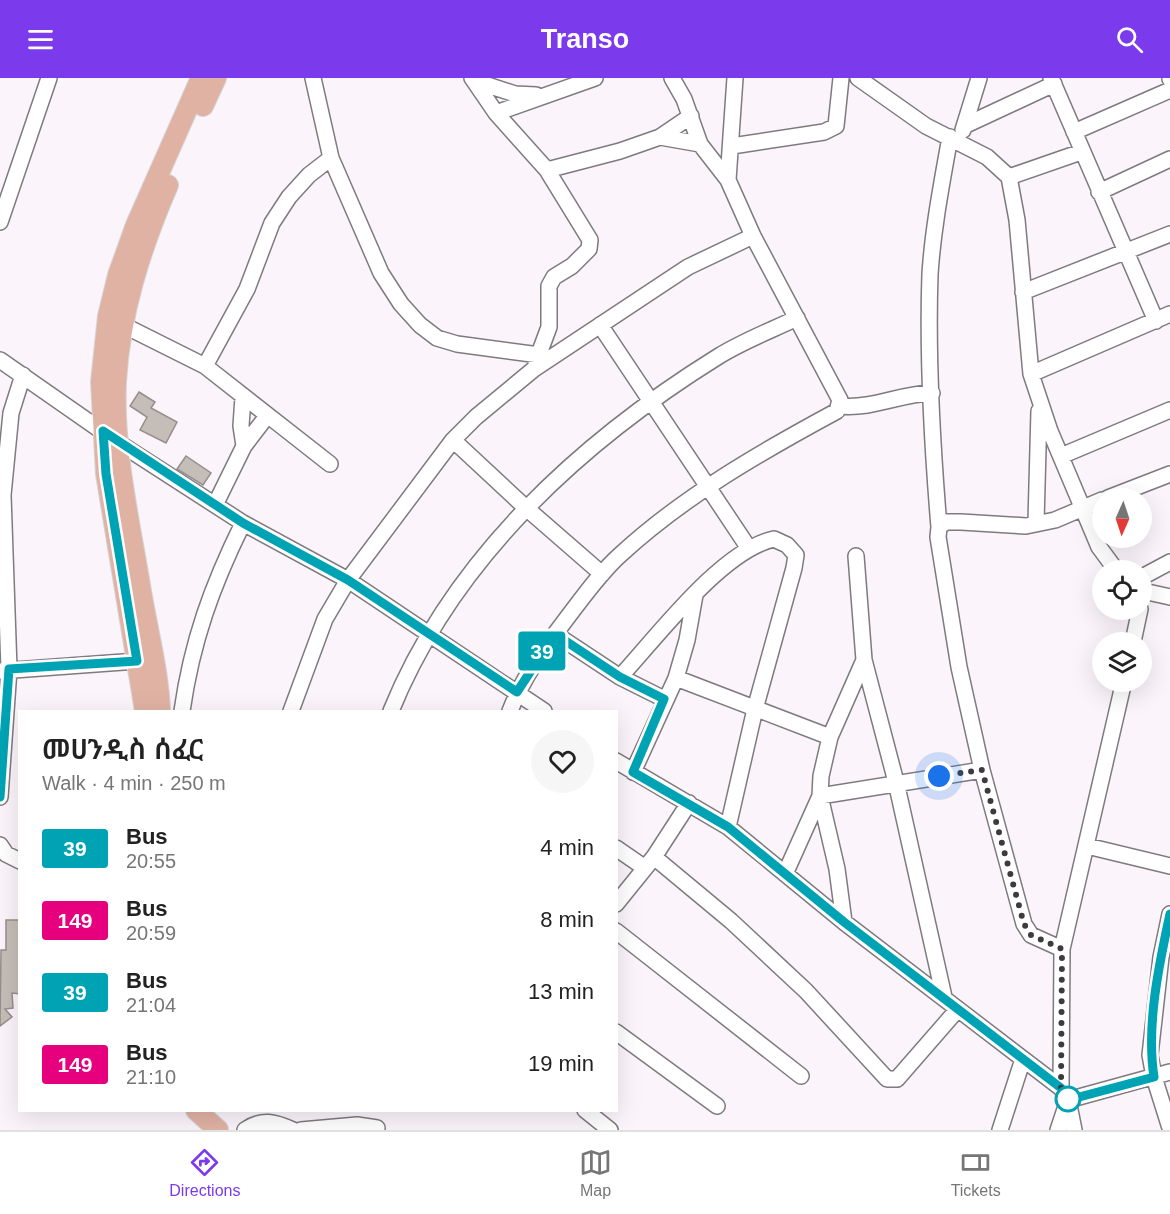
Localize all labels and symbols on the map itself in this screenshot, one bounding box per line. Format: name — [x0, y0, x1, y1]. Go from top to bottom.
north arrow — [1092, 488, 1152, 548]
line badge: 39 — [515, 632, 569, 670]
your location — [924, 761, 954, 791]
unlabelled marker — [1055, 1086, 1081, 1112]

